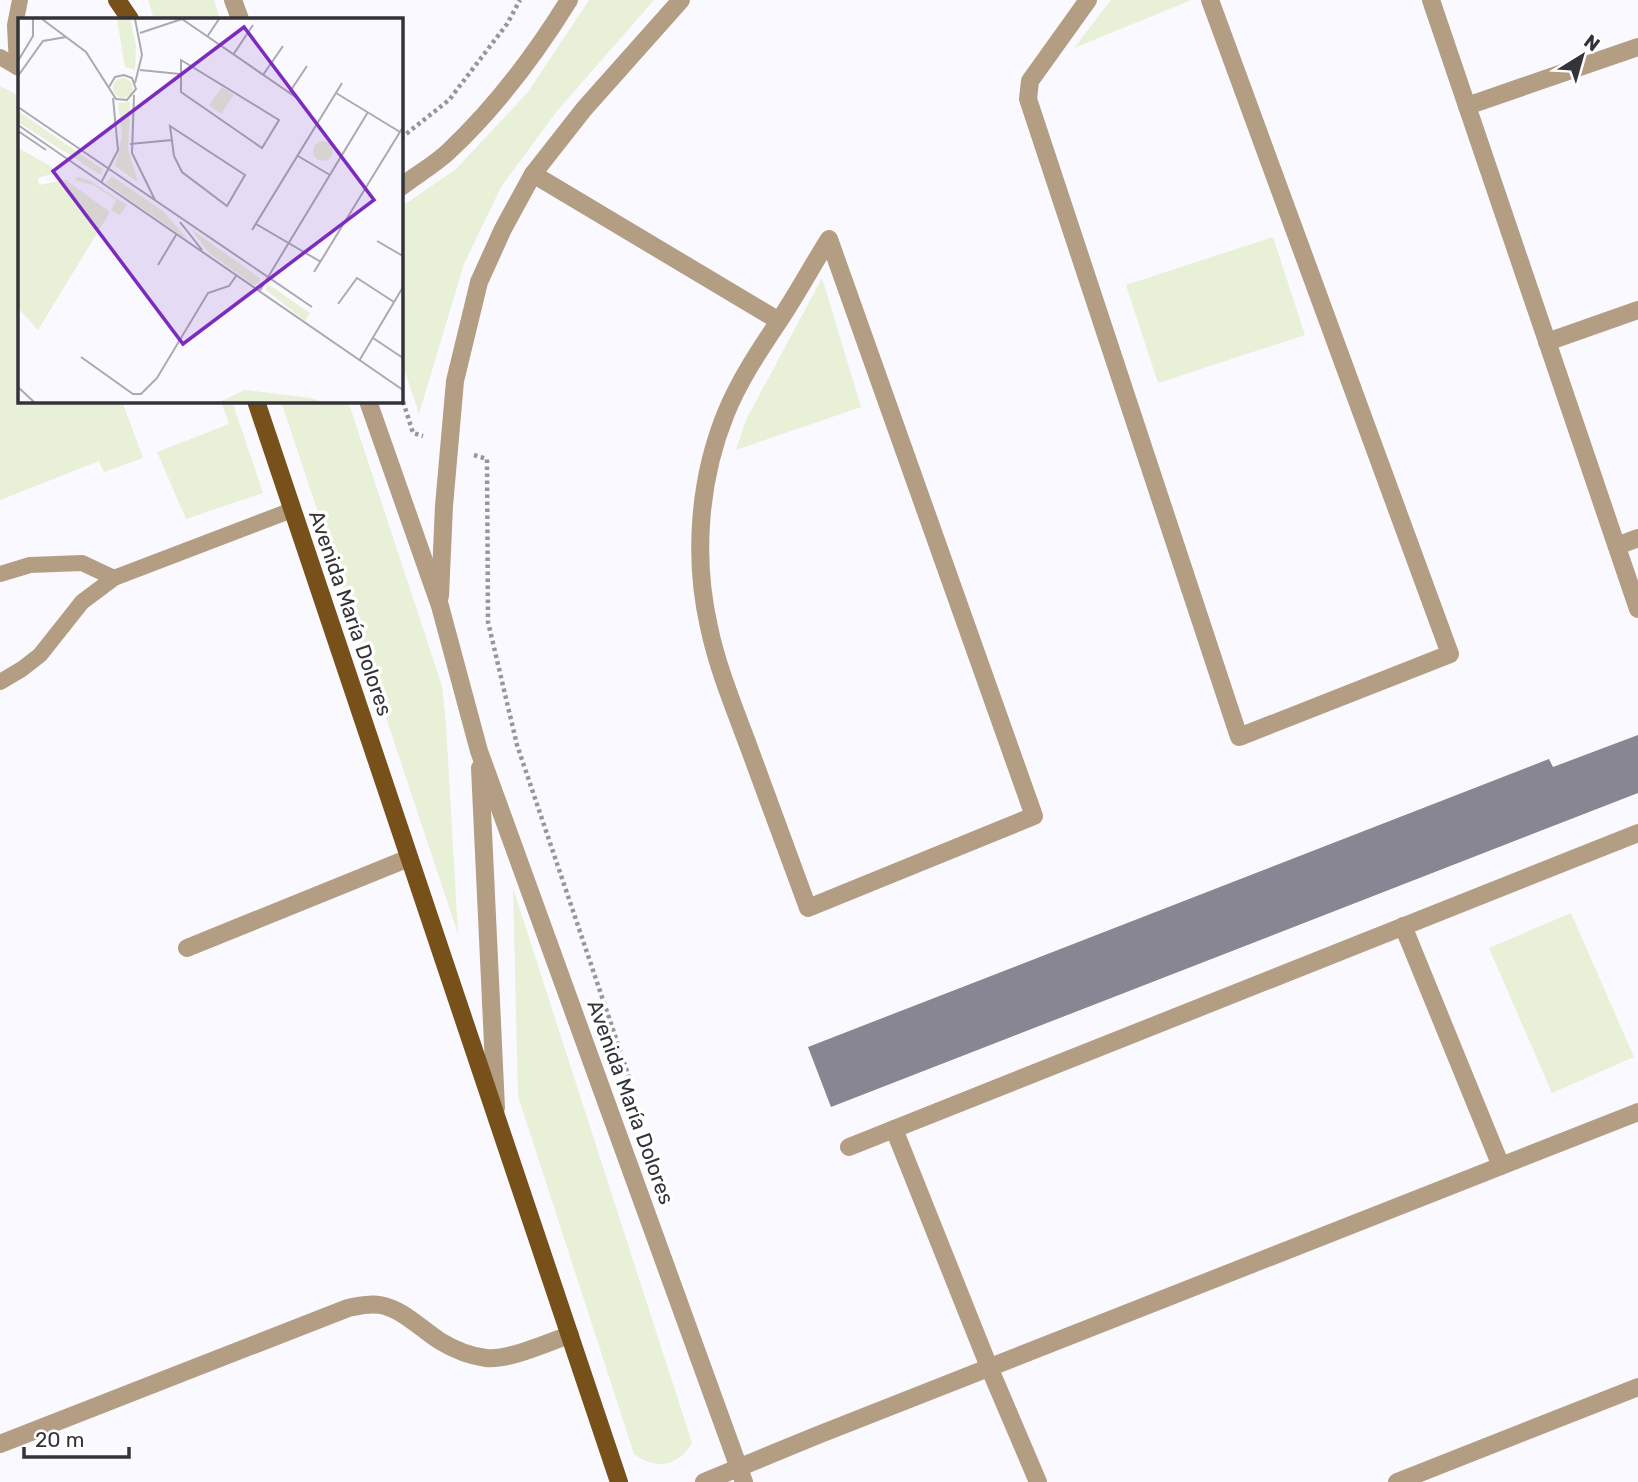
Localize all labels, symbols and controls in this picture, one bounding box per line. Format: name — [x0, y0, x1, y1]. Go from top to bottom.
inset map — [18, 18, 402, 402]
north arrow — [1547, 21, 1617, 91]
text: N — [1580, 30, 1604, 56]
street label: Avenida María Dolores — [304, 507, 398, 719]
street label: Avenida María Dolores — [582, 996, 680, 1208]
scale bar — [24, 1416, 130, 1460]
text: 20 m — [35, 1427, 84, 1452]

